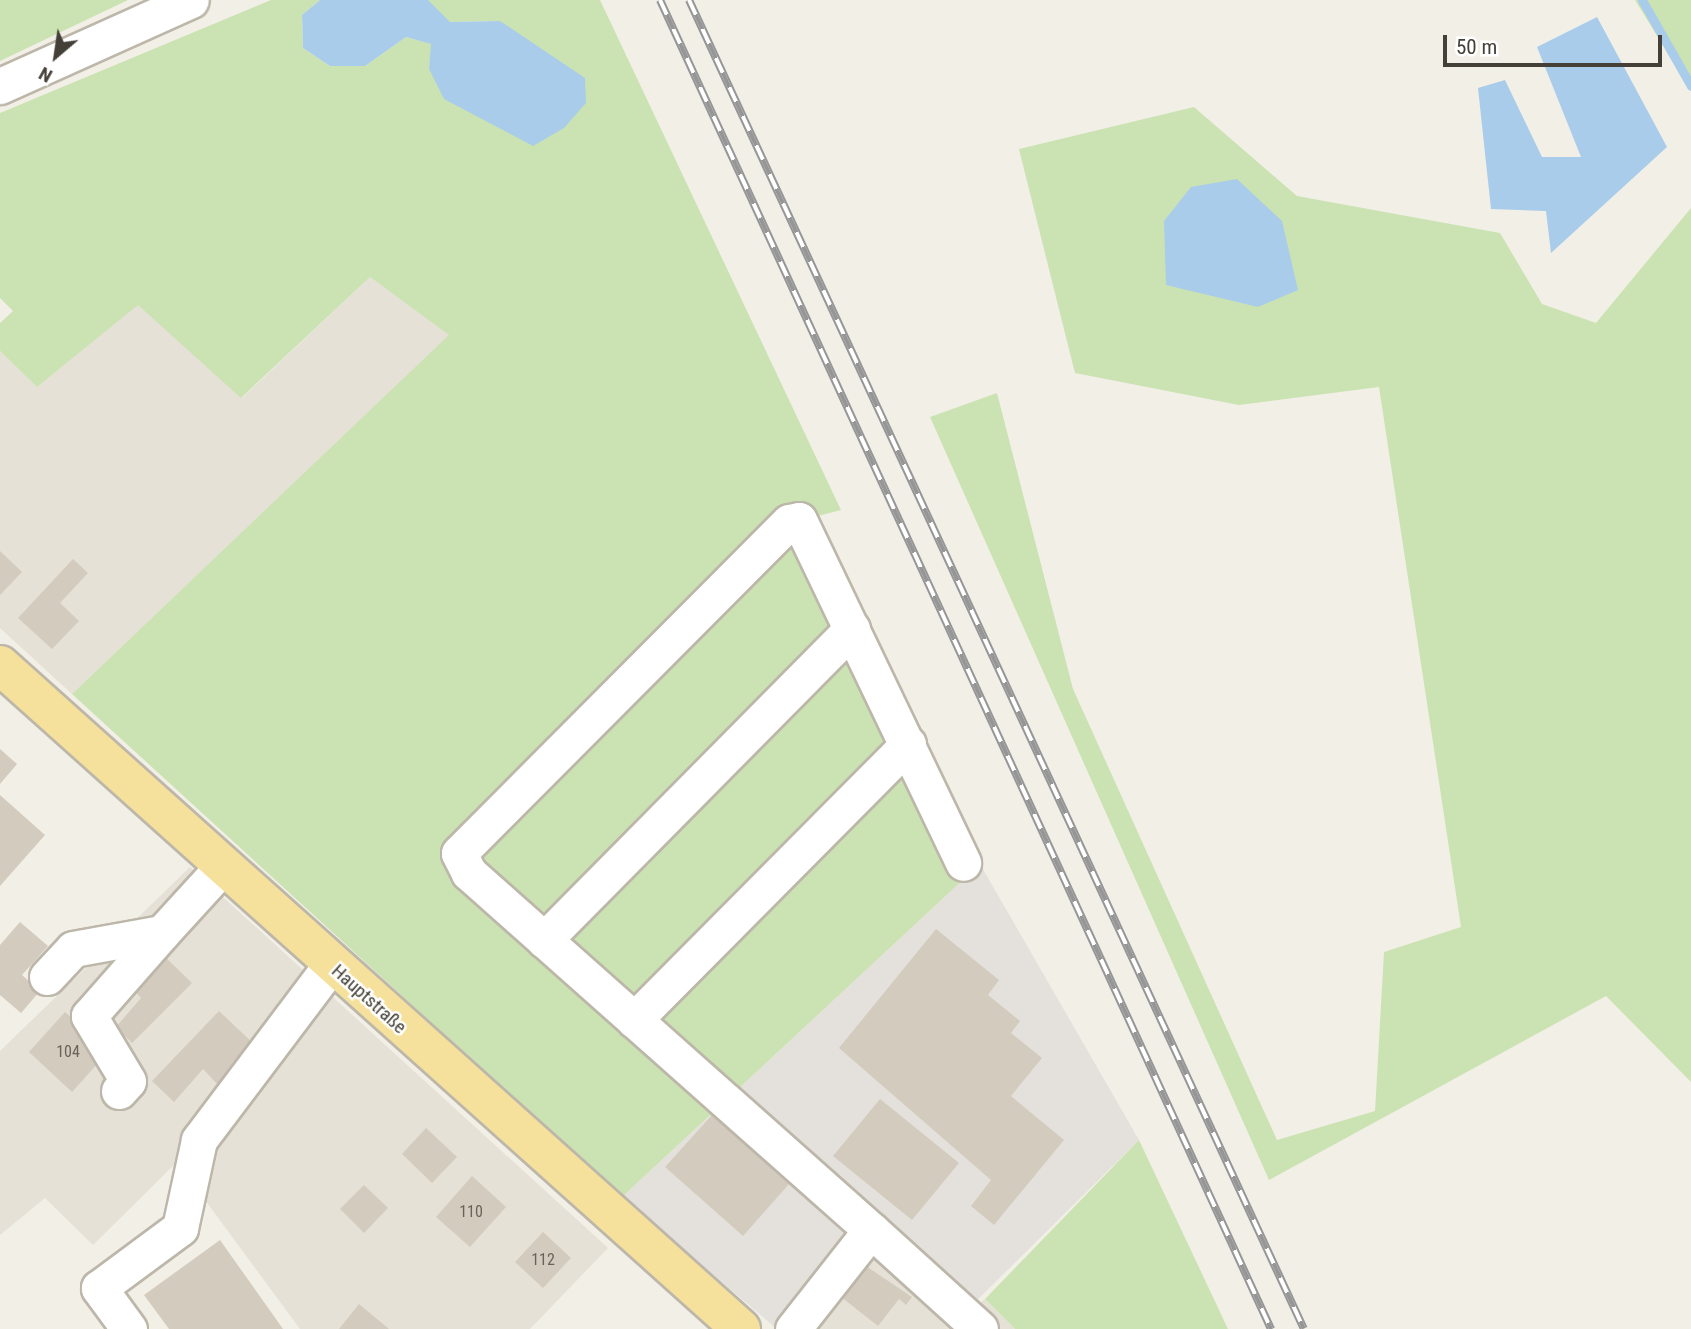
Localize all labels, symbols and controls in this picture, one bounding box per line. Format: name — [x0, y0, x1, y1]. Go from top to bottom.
north arrow — [21, 21, 91, 91]
scale bar — [1446, 21, 1665, 65]
text: 50 m — [1456, 35, 1497, 59]
text: N — [35, 62, 56, 88]
street label: Hauptstraße — [327, 960, 411, 1038]
house number: 104 — [56, 1042, 80, 1062]
house number: 110 — [459, 1202, 483, 1222]
house number: 112 — [531, 1250, 555, 1270]

